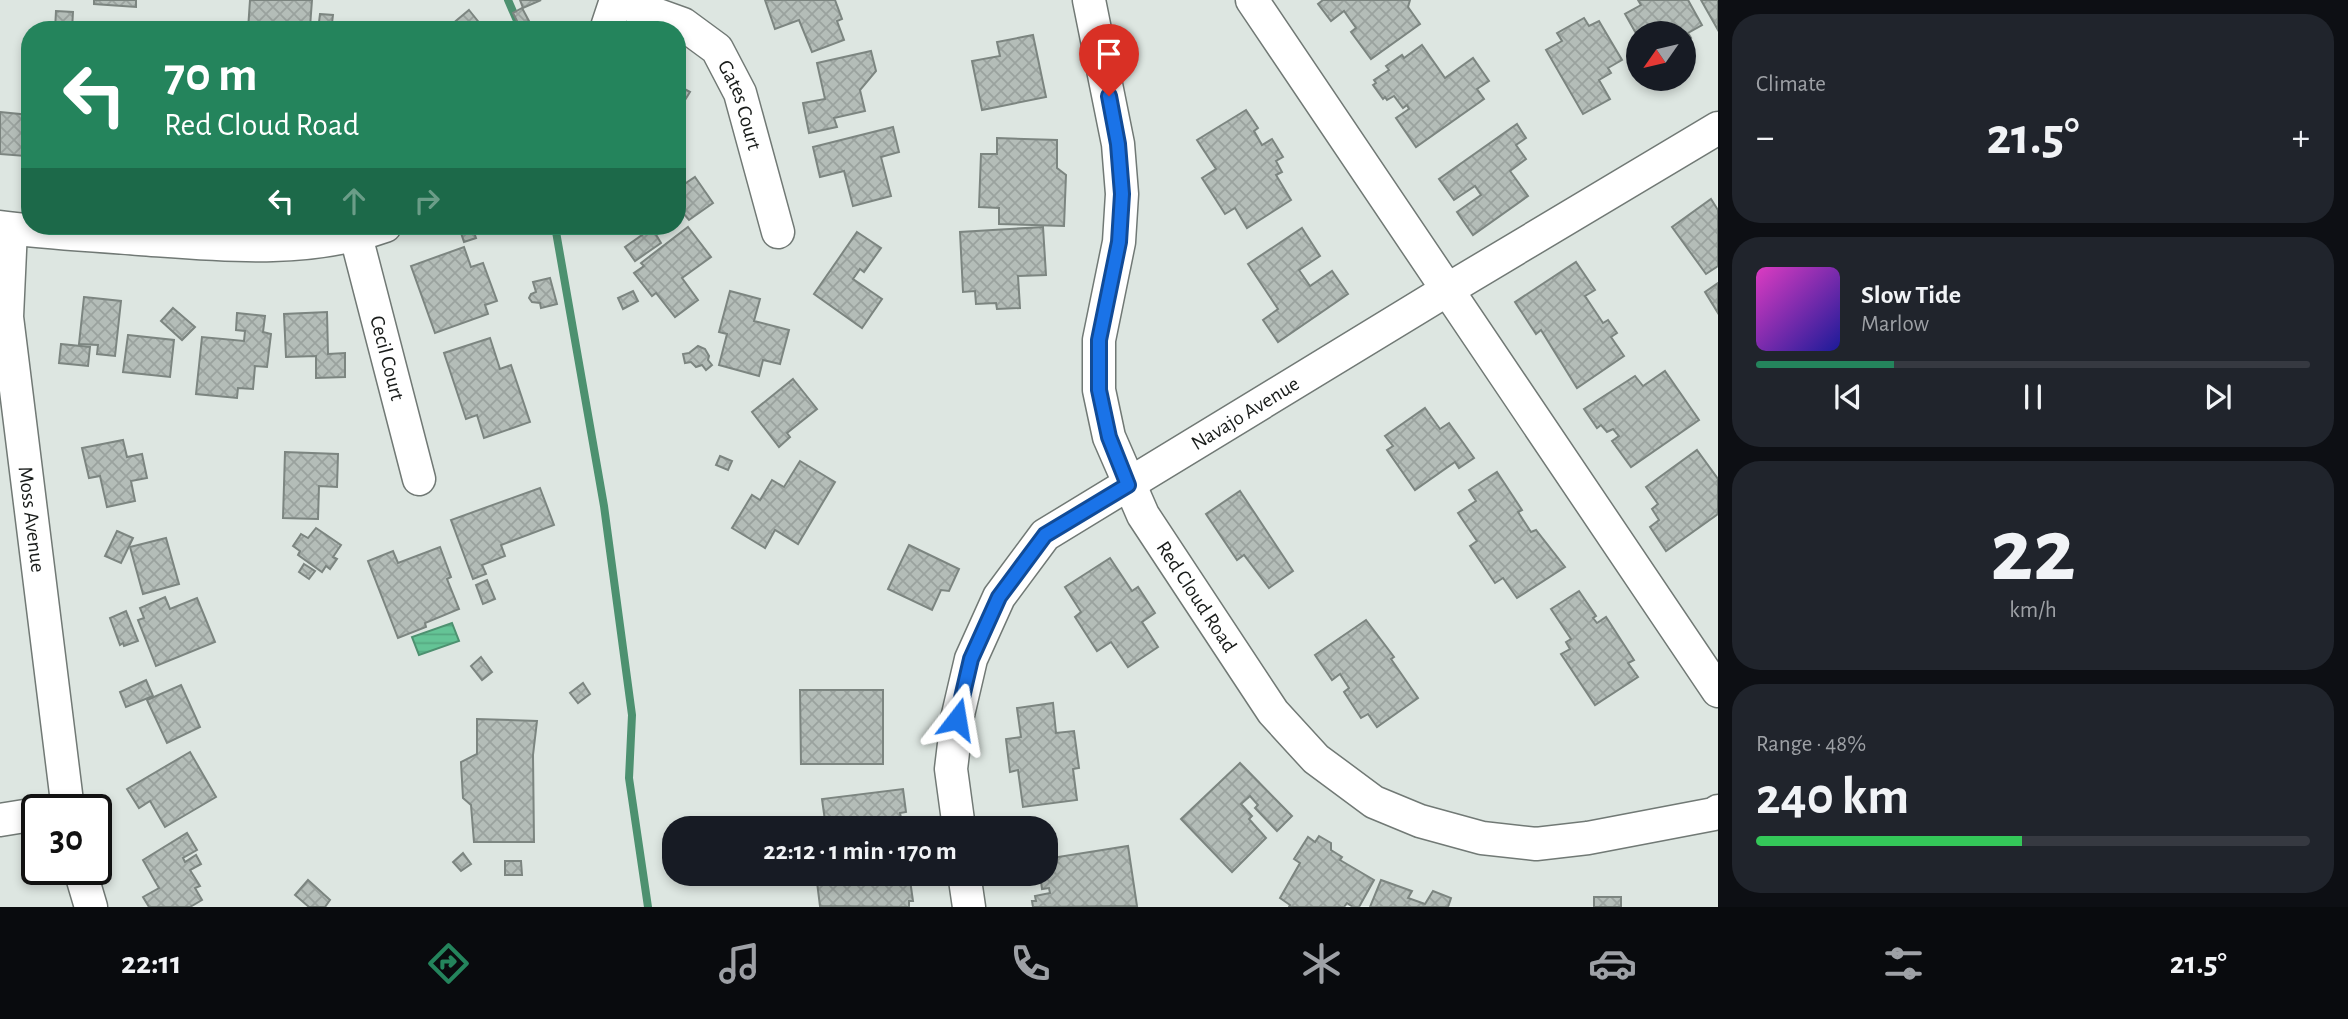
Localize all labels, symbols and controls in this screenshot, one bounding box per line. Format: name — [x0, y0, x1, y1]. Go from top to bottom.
north arrow — [1626, 21, 1696, 91]
map controls — [1626, 21, 1696, 91]
pin — [1079, 24, 1139, 96]
icon: arrive — [1090, 35, 1128, 73]
icon: left — [49, 49, 140, 140]
text: 70 m — [164, 51, 258, 100]
street label: Gates Court — [714, 56, 766, 152]
text: Climate — [1756, 73, 1826, 96]
text: Red Cloud Road — [164, 109, 359, 141]
text: 21.5° — [1987, 111, 2079, 163]
text: − — [1756, 119, 1774, 157]
text: + — [2292, 119, 2310, 157]
icon: left — [262, 182, 300, 220]
icon: ahead — [335, 182, 373, 220]
icon: right — [408, 182, 446, 220]
text: Slow Tide — [1861, 282, 1961, 308]
street label: Cecil Court — [367, 313, 409, 403]
text: Marlow — [1861, 313, 1929, 336]
street label: Navajo Avenue — [1187, 372, 1303, 454]
icon: previous — [1829, 378, 1867, 416]
icon: pause — [2014, 378, 2052, 416]
icon: next — [2199, 378, 2237, 416]
street label: Moss Avenue — [15, 465, 49, 574]
text: 22 — [1990, 506, 2076, 597]
street label: Red Cloud Road — [1153, 537, 1241, 656]
text: km/h — [2009, 599, 2057, 622]
position arrow — [920, 682, 994, 756]
text: Range · 48% — [1756, 733, 1866, 756]
text: 240 km — [1756, 771, 1909, 823]
speed limit sign: 30 — [21, 794, 112, 885]
text: 22:12 · 1 min · 170 m — [763, 838, 957, 864]
icon: directions — [424, 939, 473, 988]
icon: music — [715, 939, 764, 988]
icon: phone — [1006, 939, 1055, 988]
icon: climate — [1297, 939, 1346, 988]
icon: car — [1588, 939, 1637, 988]
icon: filters — [1879, 939, 1928, 988]
text: 22:11 — [121, 947, 182, 979]
text: 21.5° — [2170, 947, 2227, 979]

